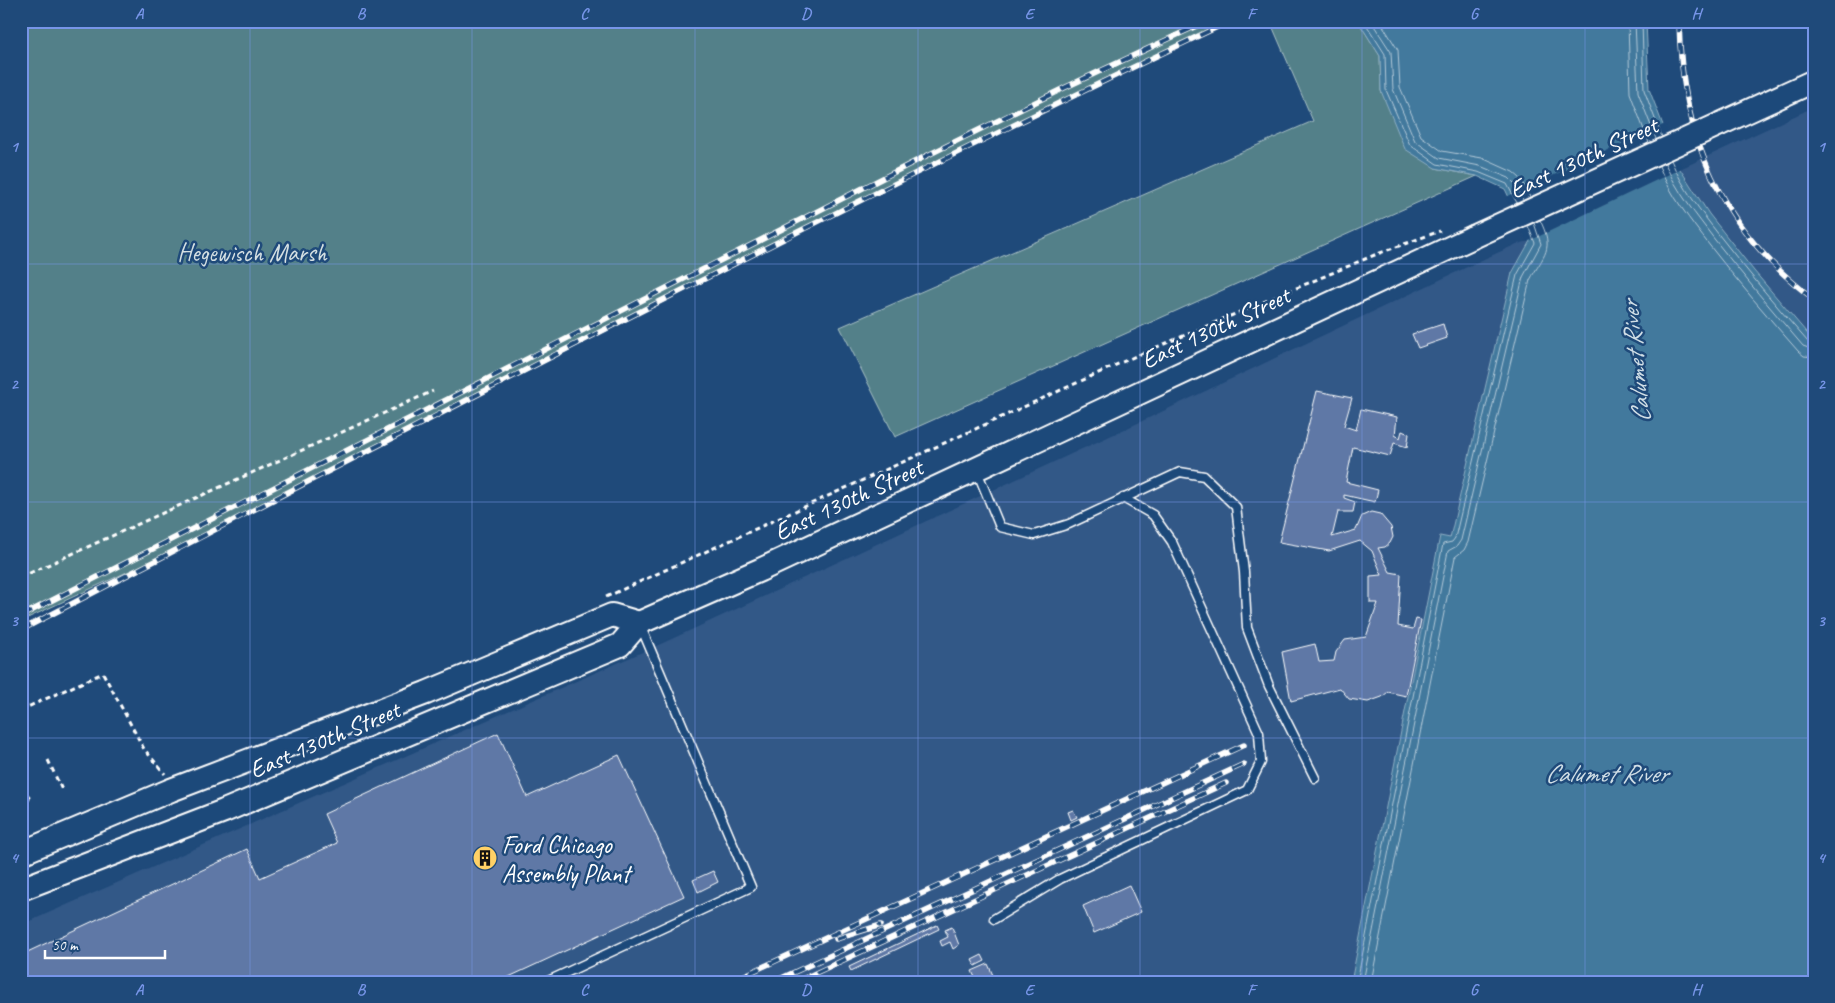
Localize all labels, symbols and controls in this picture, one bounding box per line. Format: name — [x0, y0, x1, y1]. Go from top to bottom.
text: A — [135, 4, 145, 24]
text: B — [357, 4, 367, 24]
text: C — [580, 4, 590, 24]
text: D — [801, 4, 812, 24]
text: E — [1025, 4, 1036, 24]
text: F — [1247, 4, 1258, 24]
text: G — [1470, 4, 1480, 24]
text: H — [1691, 4, 1703, 24]
street label: East 130th Street — [1504, 108, 1665, 206]
text: 1 — [10, 137, 19, 157]
text: 1 — [1817, 137, 1826, 157]
park label: Hegewisch Marsh — [177, 237, 328, 269]
street label: East 130th Street — [1136, 278, 1297, 376]
water label: Calumet River — [1612, 296, 1658, 425]
text: 2 — [10, 374, 19, 394]
text: 2 — [1817, 374, 1826, 394]
street label: East 130th Street — [769, 450, 930, 548]
text: 3 — [10, 611, 19, 631]
text: 3 — [1817, 611, 1826, 631]
street label: East 130th Street — [244, 693, 407, 786]
water label: Calumet River — [1545, 757, 1671, 790]
place label: Ford Chicago Assembly Plant — [502, 829, 633, 890]
building icon: Ford Chicago Assembly Plant — [472, 845, 498, 871]
text: 4 — [10, 848, 19, 868]
text: 4 — [1817, 848, 1826, 868]
scale bar — [45, 928, 165, 960]
text: 50 m — [52, 936, 79, 955]
text: A — [135, 980, 145, 1000]
text: B — [357, 980, 367, 1000]
text: C — [580, 980, 590, 1000]
text: D — [801, 980, 812, 1000]
text: E — [1025, 980, 1036, 1000]
text: F — [1247, 980, 1258, 1000]
text: G — [1470, 980, 1480, 1000]
text: H — [1691, 980, 1703, 1000]

